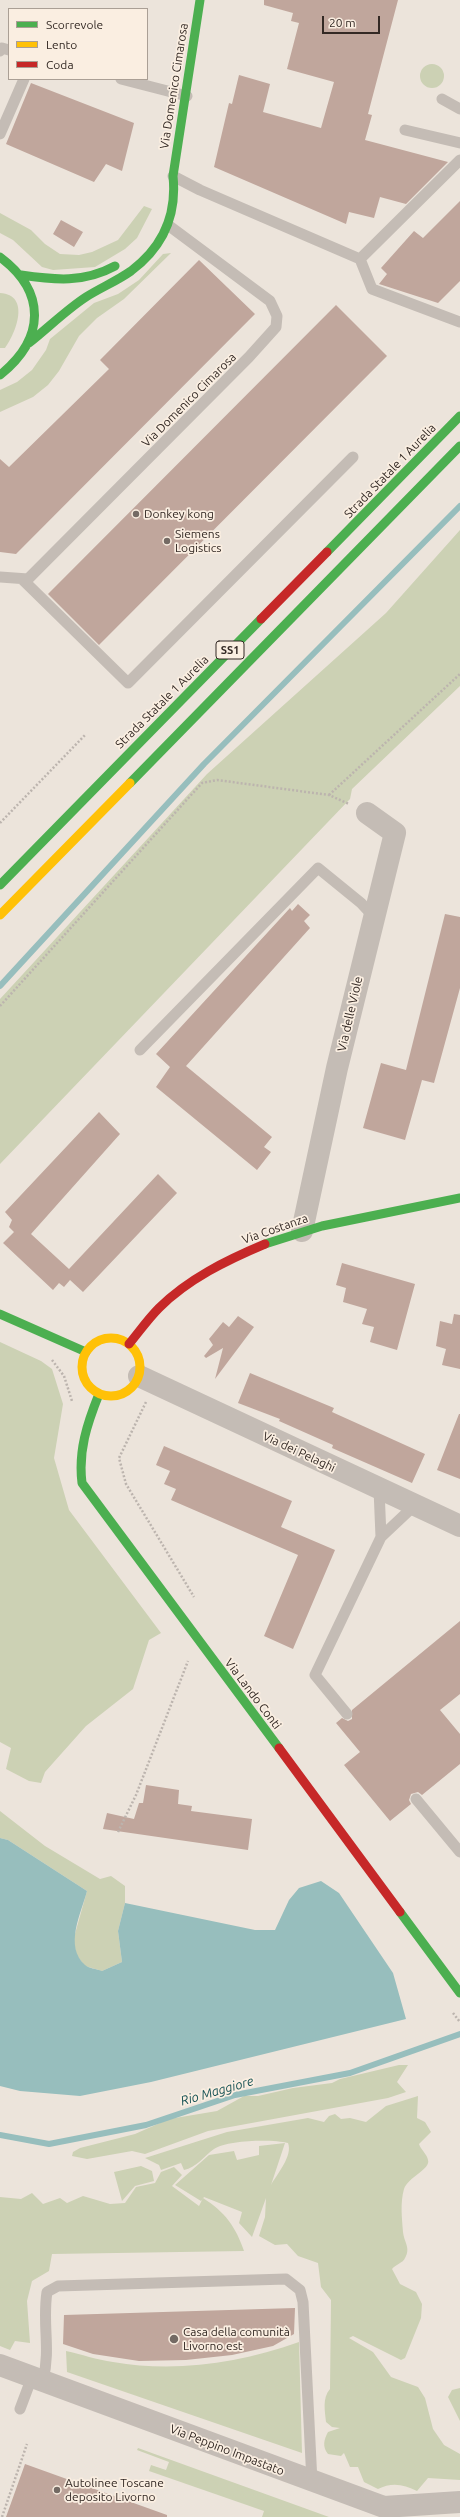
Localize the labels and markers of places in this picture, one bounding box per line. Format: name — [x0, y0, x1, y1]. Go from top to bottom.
place label: Donkey kong — [144, 507, 214, 521]
marker: Donkey kong — [131, 509, 141, 519]
place label: Siemens Logistics — [175, 527, 222, 555]
marker: Siemens Logistics — [162, 536, 172, 546]
place label: Casa della comunità Livorno est — [183, 2325, 290, 2353]
marker: Casa della comunità Livorno est — [168, 2333, 180, 2345]
place label: Autolinee Toscane deposito Livorno — [65, 2476, 164, 2504]
marker: Autolinee Toscane deposito Livorno — [52, 2485, 62, 2495]

